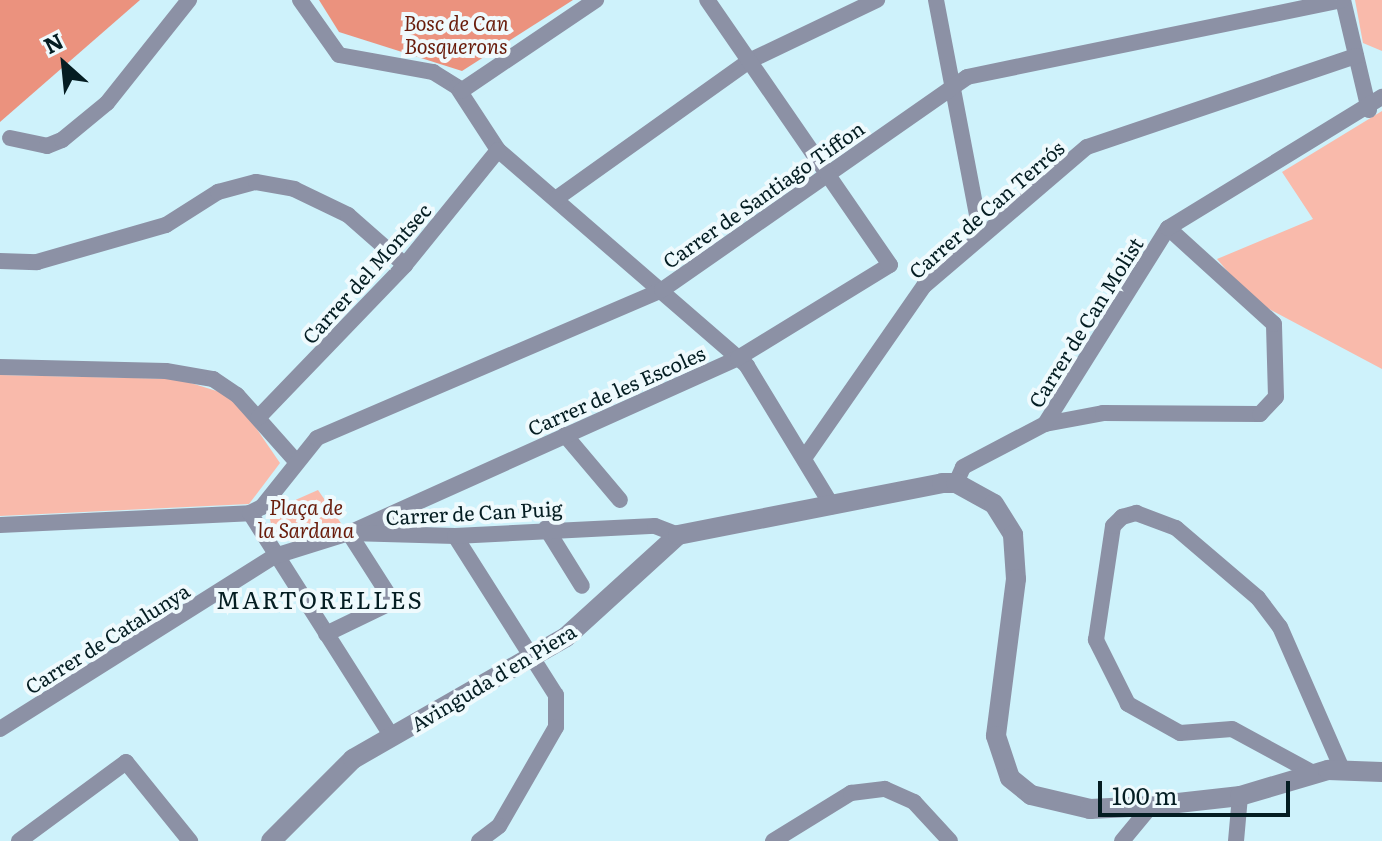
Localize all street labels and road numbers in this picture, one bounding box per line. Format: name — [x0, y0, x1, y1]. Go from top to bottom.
street label: Carrer de Santiago Tiffon — [658, 115, 868, 273]
street label: Carrer de Can Terrós — [904, 135, 1068, 283]
street label: Carrer del Montsec — [297, 198, 435, 348]
street label: Carrer de Can Molist — [1023, 232, 1147, 412]
street label: Carrer de les Escoles — [524, 340, 708, 440]
street label: Carrer de Can Puig — [385, 495, 563, 529]
street label: Carrer de Catalunya — [21, 578, 193, 698]
street label: Avinguda d'en Piera — [406, 618, 580, 736]

